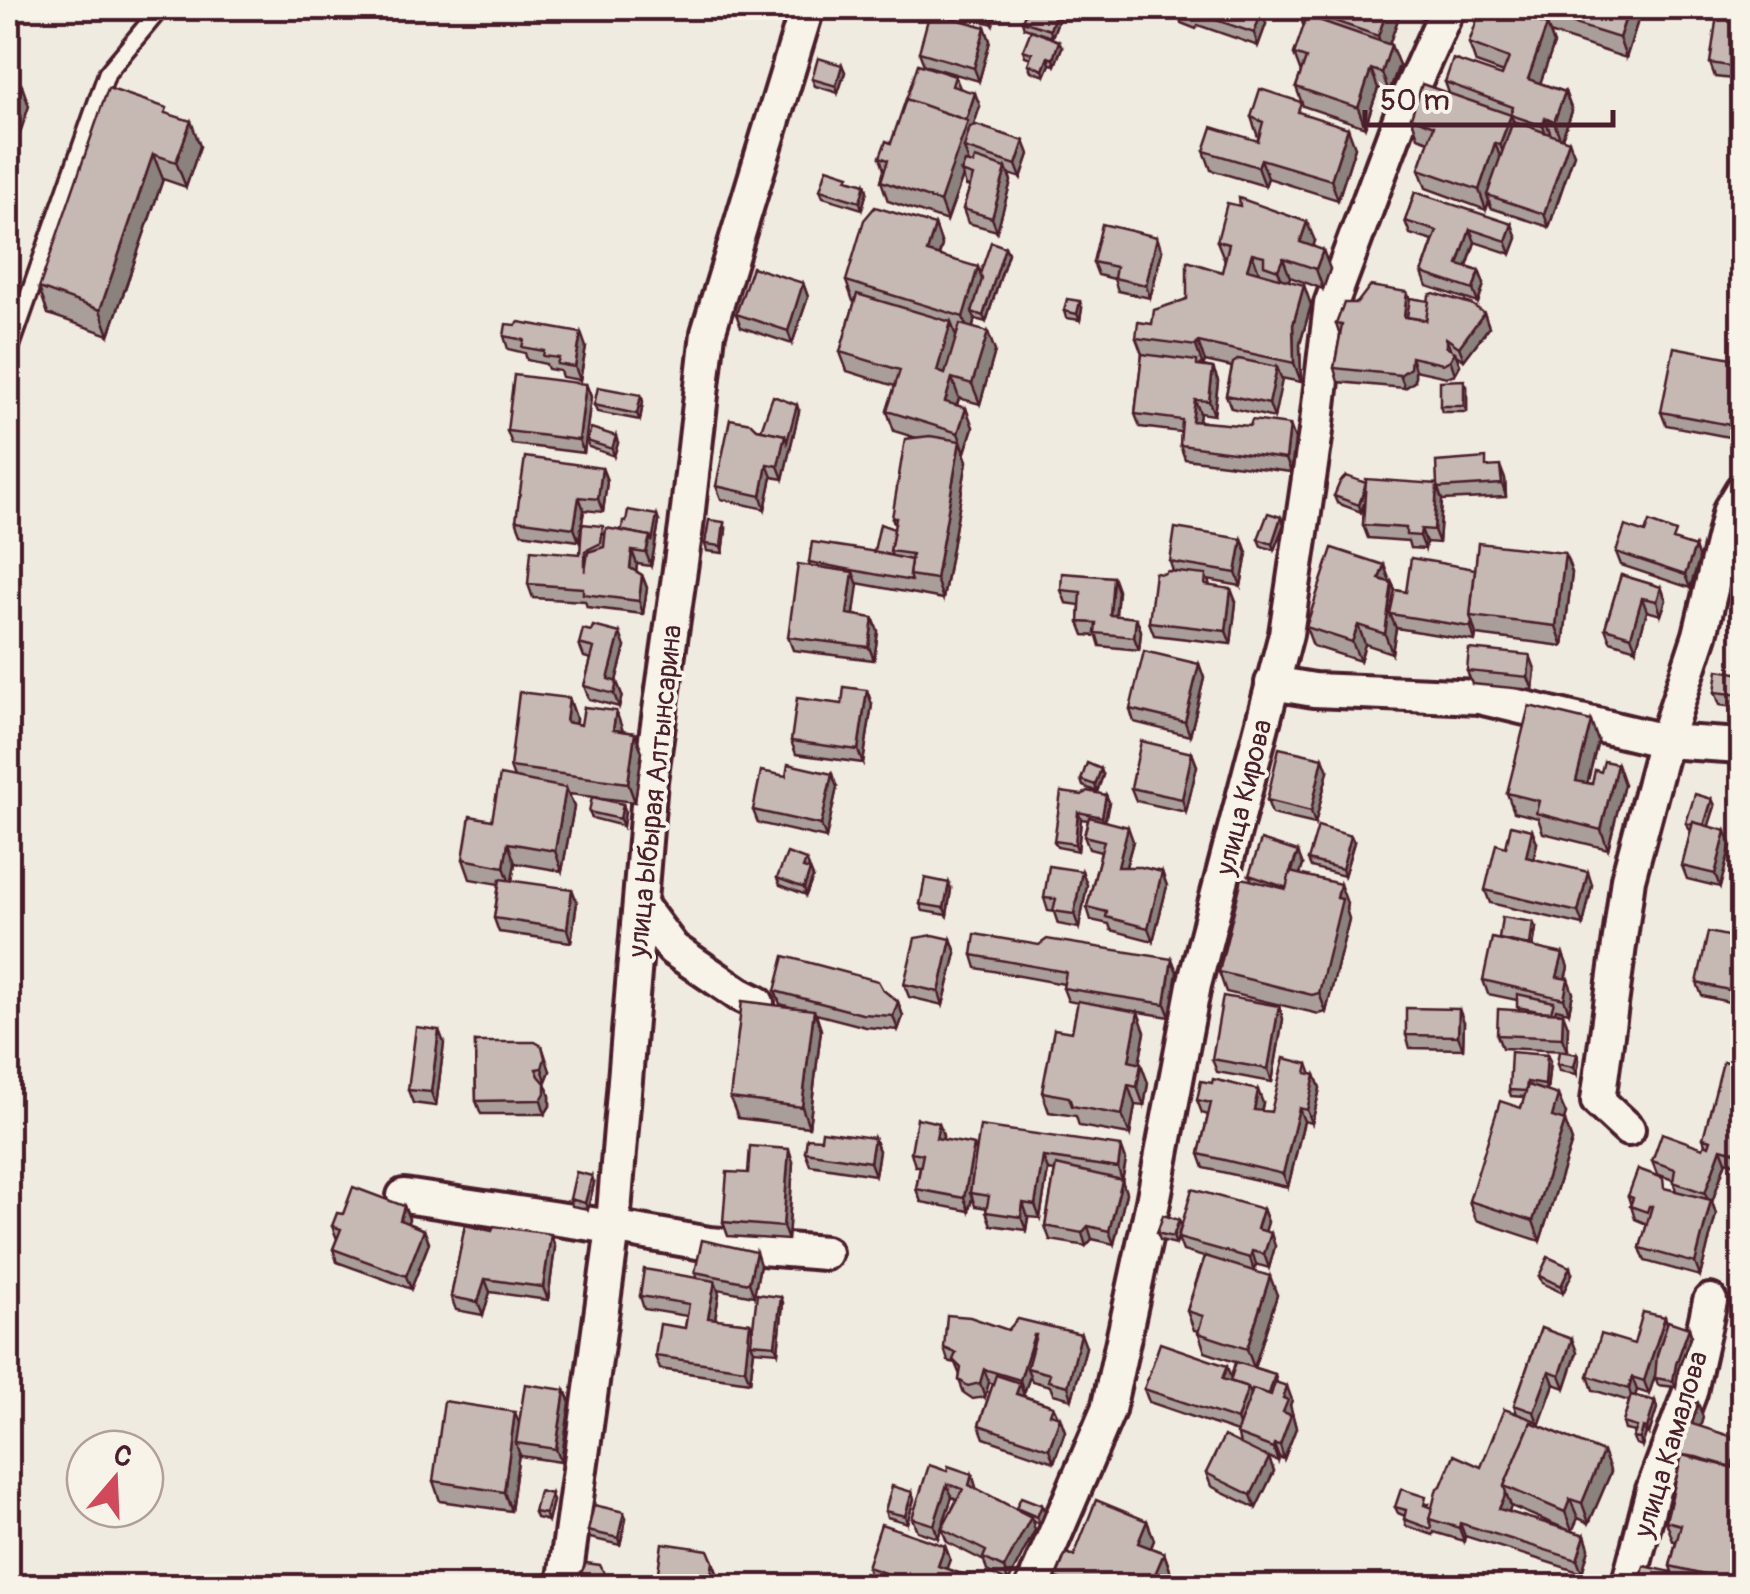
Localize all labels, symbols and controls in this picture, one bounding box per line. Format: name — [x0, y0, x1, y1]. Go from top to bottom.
scale bar — [1365, 65, 1612, 127]
text: 50 m — [1380, 82, 1450, 119]
street label: улица Ыбырая Алтынсарина — [621, 623, 690, 960]
street label: улица Кирова — [1208, 716, 1281, 880]
street label: улица Камалова — [1626, 1347, 1716, 1543]
north arrow — [65, 1429, 165, 1529]
text: С — [109, 1437, 137, 1476]

